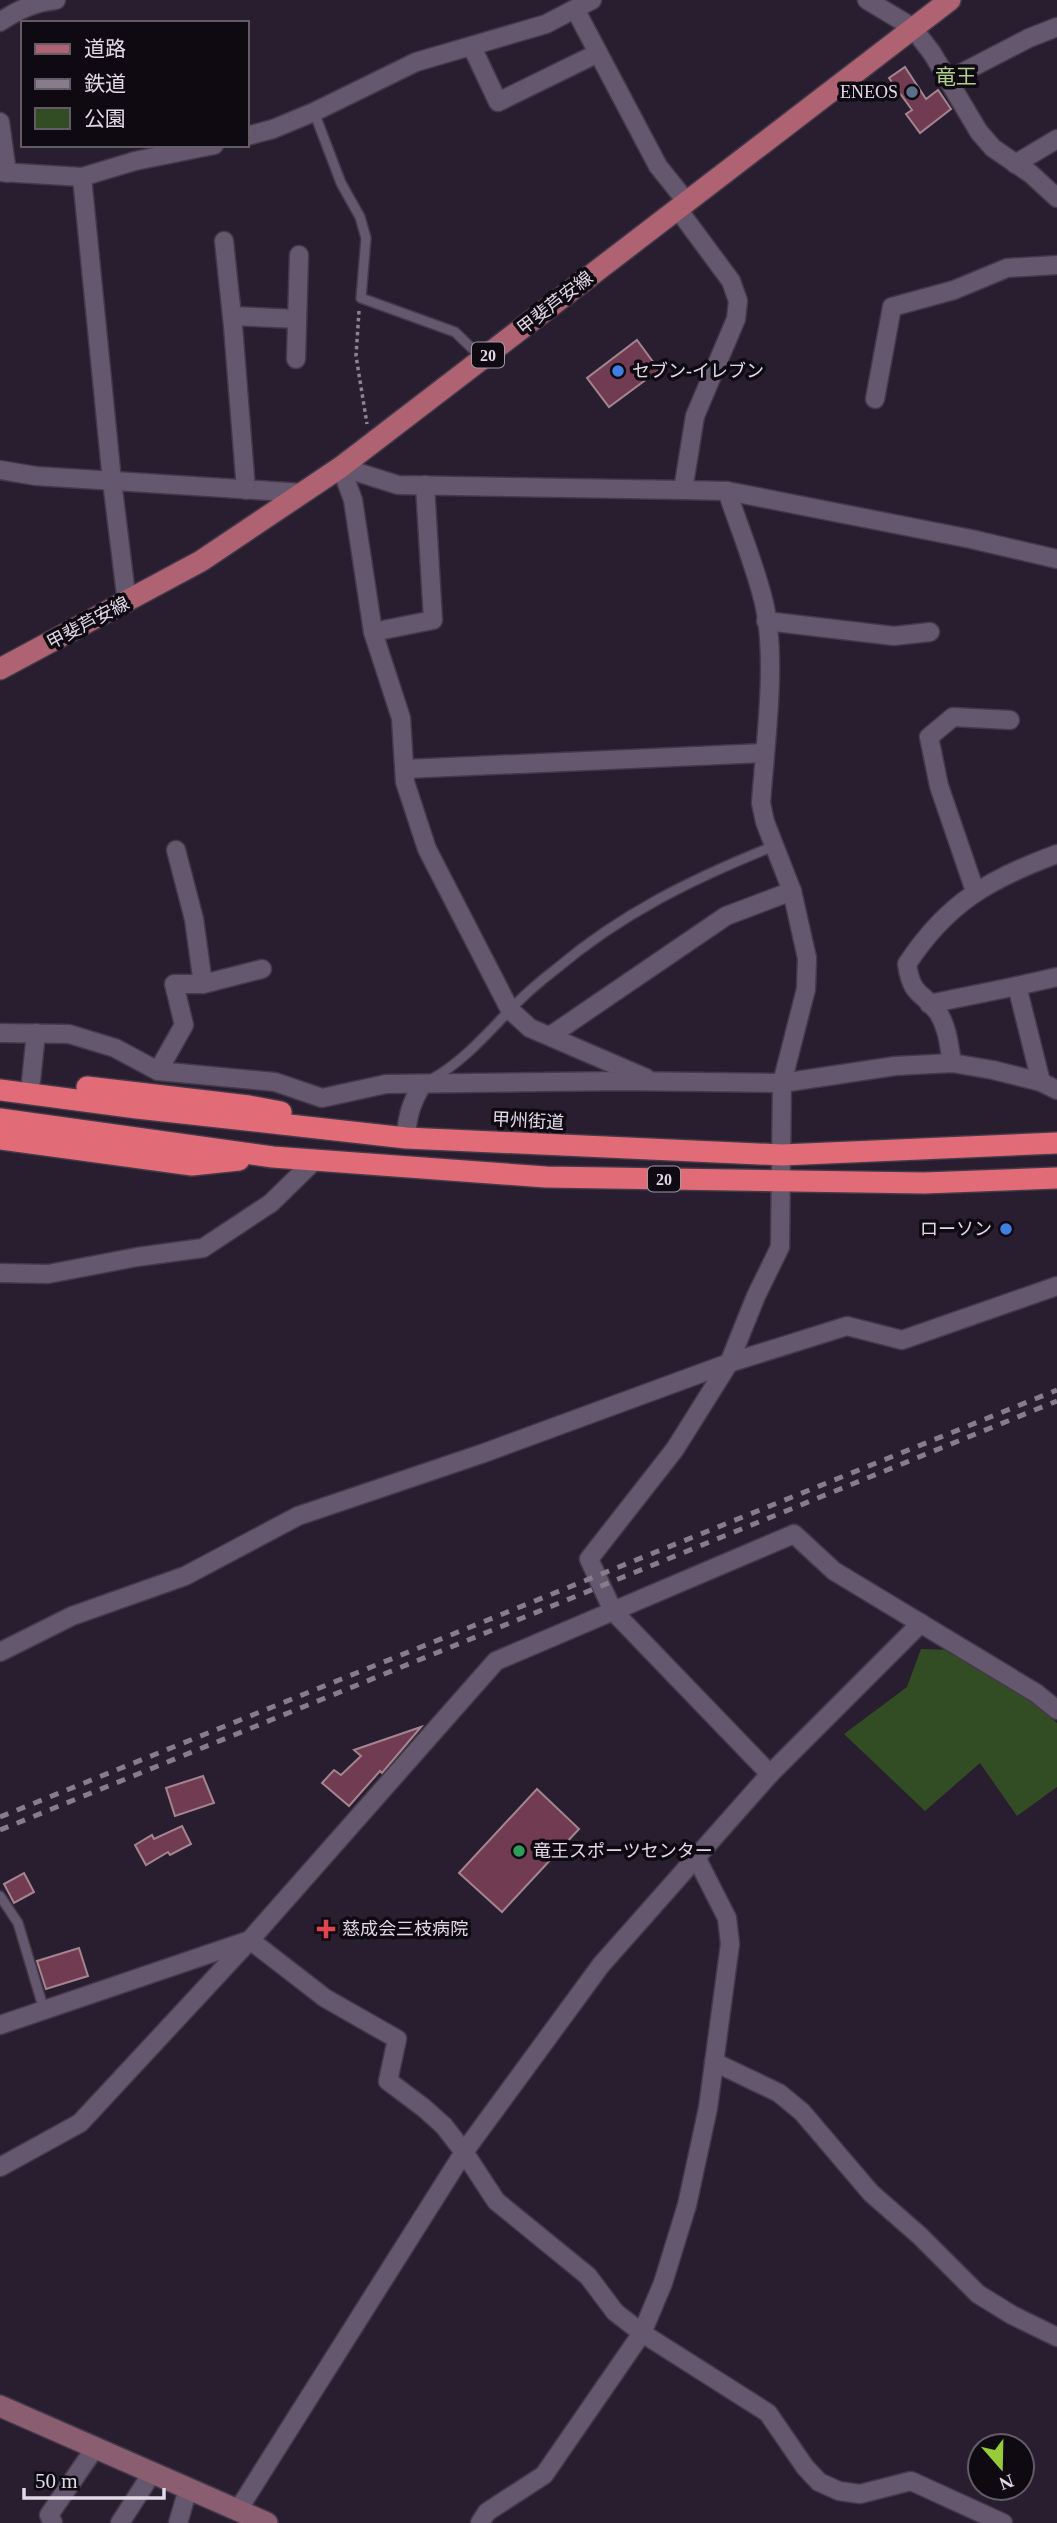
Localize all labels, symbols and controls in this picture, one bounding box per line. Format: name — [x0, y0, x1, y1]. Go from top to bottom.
legend — [21, 21, 248, 147]
text: 道路 — [84, 37, 126, 61]
district label: 竜王 — [935, 65, 977, 89]
text: 鉄道 — [84, 72, 126, 96]
place label: ENEOS — [840, 82, 898, 102]
marker: ENEOS — [904, 84, 920, 100]
text: 公園 — [84, 107, 126, 131]
street label: 甲斐芦安線 — [513, 267, 597, 339]
road number: 20 — [472, 342, 504, 368]
place label: セブン-イレブン — [632, 361, 764, 381]
marker: セブン-イレブン — [610, 363, 626, 379]
street label: 甲斐芦安線 — [44, 593, 132, 653]
street label: 甲州街道 — [492, 1109, 564, 1133]
road number: 20 — [648, 1166, 680, 1191]
place label: ローソン — [920, 1219, 992, 1239]
marker: ローソン — [998, 1221, 1014, 1237]
place label: 竜王スポーツセンター — [533, 1841, 713, 1861]
marker: 竜王スポーツセンター — [511, 1843, 527, 1859]
marker: 慈成会三枝病院 — [316, 1919, 336, 1939]
place label: 慈成会三枝病院 — [342, 1919, 468, 1939]
north arrow — [966, 2432, 1036, 2502]
scale bar — [24, 2456, 164, 2500]
text: 50 m — [35, 2469, 78, 2493]
text: N — [996, 2470, 1017, 2495]

